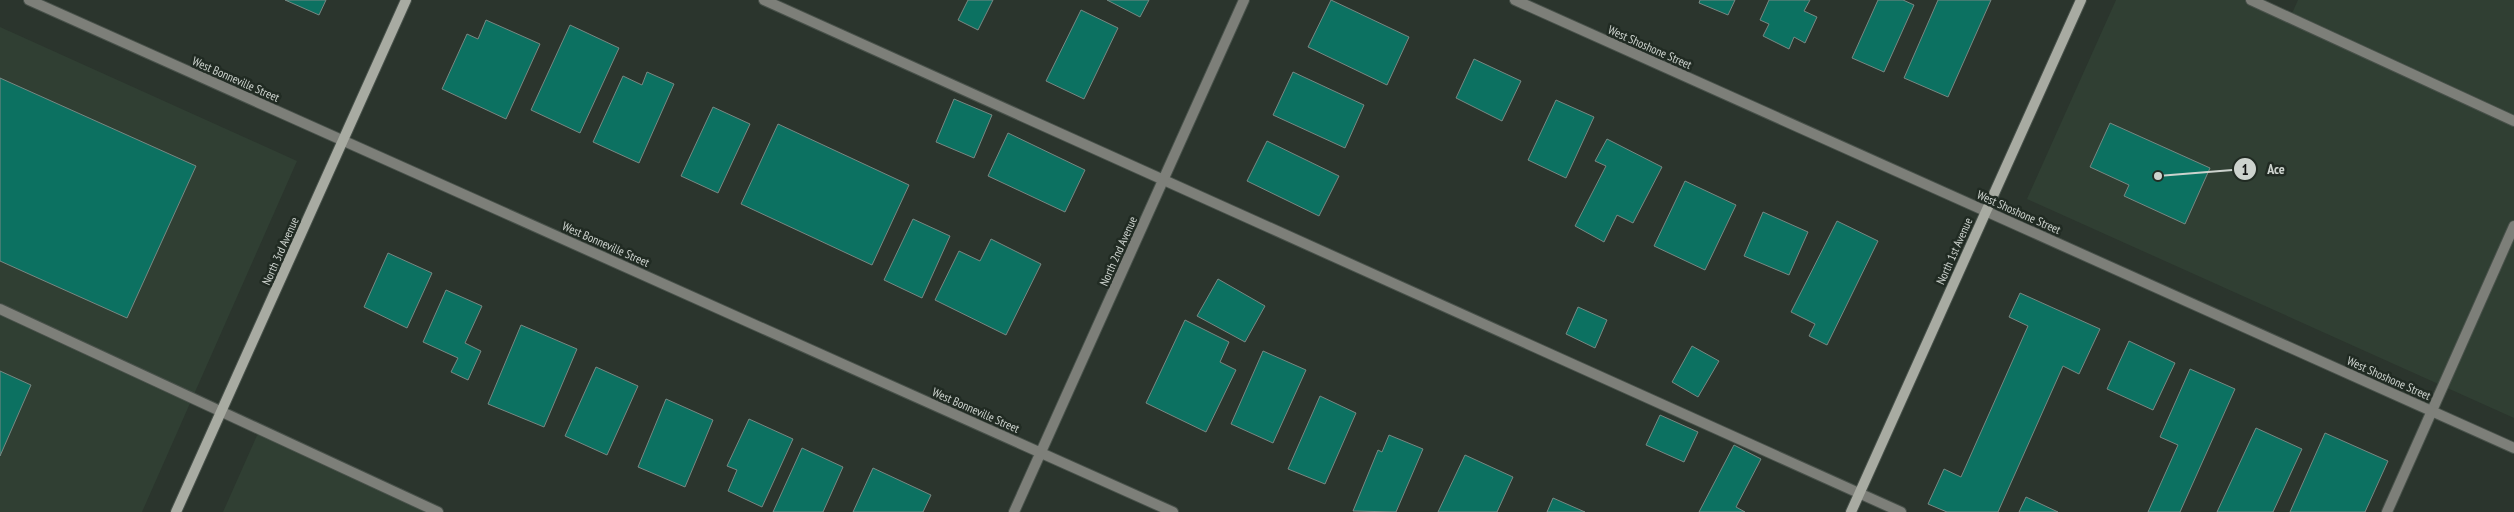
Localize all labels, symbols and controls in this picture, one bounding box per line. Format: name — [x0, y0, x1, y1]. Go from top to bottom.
street label: West Shoshone Street — [1606, 22, 1695, 72]
street label: West Bonneville Street — [190, 53, 283, 105]
callout: Ace — [2233, 155, 2295, 184]
text: 1 — [2241, 160, 2249, 179]
text: Ace — [2266, 160, 2285, 178]
street label: West Shoshone Street — [1975, 187, 2064, 237]
street label: North 2nd Avenue — [1096, 214, 1140, 288]
street label: North 3rd Avenue — [258, 215, 302, 287]
street label: North 1st Avenue — [1933, 215, 1975, 287]
street label: West Bonneville Street — [560, 218, 653, 270]
street label: West Shoshone Street — [2345, 353, 2434, 403]
street label: West Bonneville Street — [930, 384, 1023, 436]

